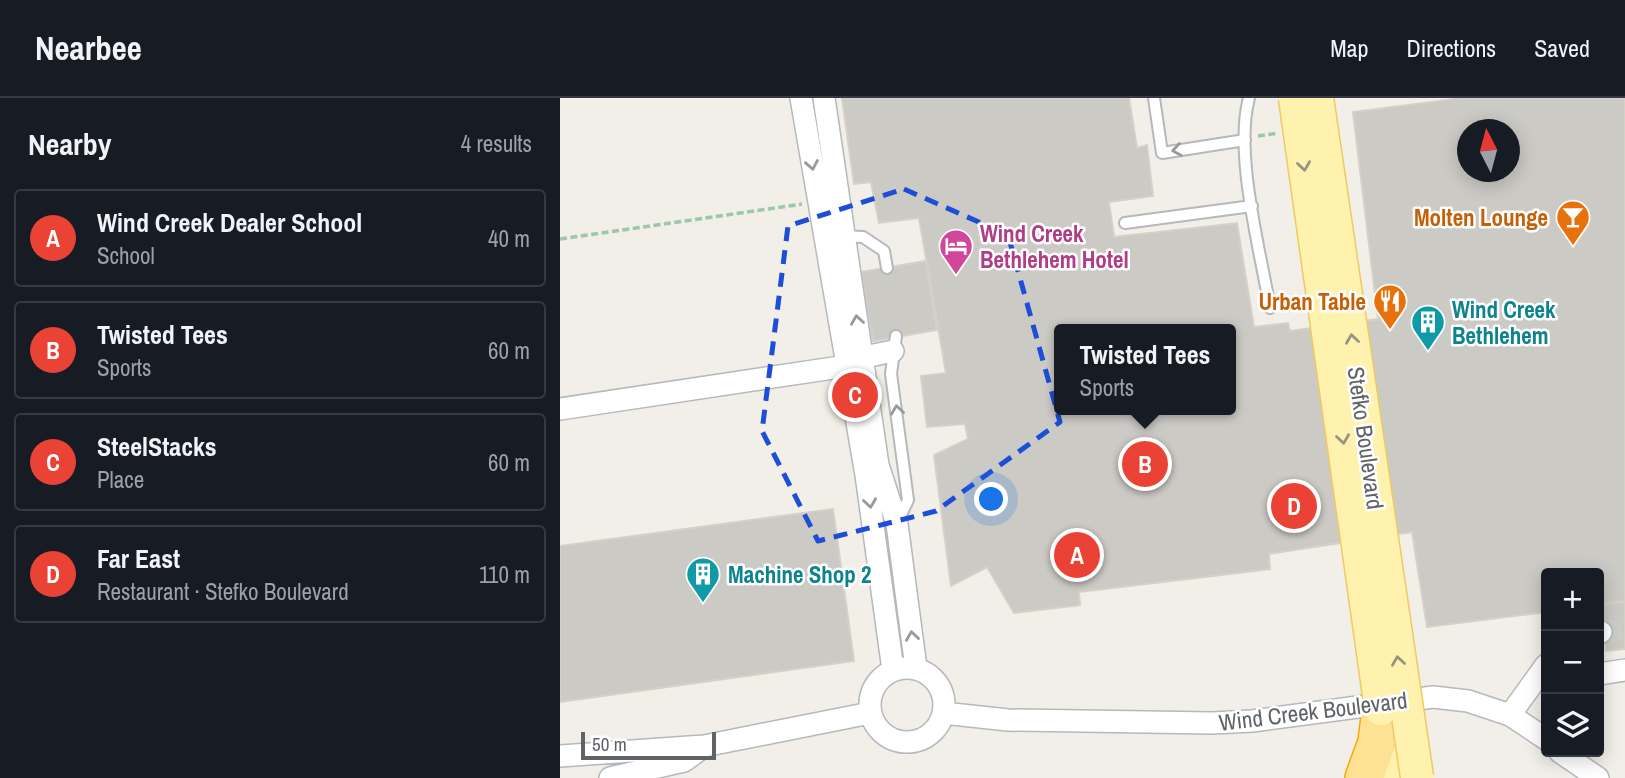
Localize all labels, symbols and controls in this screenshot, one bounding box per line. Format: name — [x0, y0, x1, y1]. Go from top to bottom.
text: Nearbee — [35, 26, 142, 70]
text: Map — [1330, 32, 1368, 64]
text: Directions — [1406, 32, 1496, 64]
text: Saved — [1534, 32, 1590, 64]
north arrow — [1457, 119, 1520, 182]
text: Nearby — [28, 124, 111, 164]
text: 4 results — [461, 128, 532, 159]
one-way arrow — [1171, 143, 1183, 158]
one-way arrow — [804, 159, 819, 171]
one-way arrow — [1297, 160, 1312, 171]
bar icon: Molten Lounge — [1554, 198, 1592, 247]
place label: Molten Lounge — [1414, 202, 1548, 233]
text: Wind Creek Dealer School — [97, 205, 362, 240]
place label: Wind Creek Bethlehem Hotel — [980, 218, 1129, 275]
text: A — [46, 223, 60, 254]
text: 40 m — [488, 223, 530, 254]
hotel icon: Wind Creek Bethlehem Hotel — [937, 227, 975, 276]
text: School — [97, 240, 155, 271]
restaurant icon: Urban Table — [1371, 282, 1409, 331]
place label: Urban Table — [1258, 286, 1366, 317]
place label: Wind Creek Bethlehem — [1452, 294, 1556, 351]
building icon: Wind Creek Bethlehem — [1409, 303, 1447, 352]
one-way arrow — [849, 314, 864, 325]
text: Twisted Tees — [97, 317, 228, 352]
popup — [1054, 324, 1236, 415]
one-way arrow — [1345, 333, 1360, 345]
text: B — [46, 335, 60, 366]
text: 60 m — [488, 335, 530, 366]
text: Twisted Tees — [1080, 337, 1210, 372]
text: Sports — [97, 352, 152, 383]
street label: Stefko Boulevard — [1341, 365, 1391, 511]
pin: C — [832, 369, 878, 421]
text: Sports — [1080, 372, 1134, 403]
one-way arrow — [889, 404, 904, 416]
text: SteelStacks — [97, 429, 217, 464]
one-way arrow — [1335, 433, 1350, 445]
pin: B — [1122, 438, 1168, 490]
text: C — [46, 447, 60, 478]
text: 60 m — [488, 447, 530, 478]
text: Place — [97, 464, 144, 495]
pin: D — [1271, 480, 1317, 532]
your location — [974, 482, 1008, 516]
one-way arrow — [862, 497, 877, 509]
pin: A — [1054, 529, 1100, 581]
text: Far East — [97, 541, 180, 576]
building icon: Machine Shop 2 — [684, 555, 722, 604]
text: D — [46, 559, 60, 590]
text: 110 m — [479, 559, 530, 590]
place label: Machine Shop 2 — [728, 559, 872, 590]
map controls — [1541, 568, 1604, 757]
button: + — [1541, 568, 1604, 631]
text: Restaurant · Stefko Boulevard — [97, 576, 349, 607]
one-way arrow — [905, 630, 920, 642]
button: − — [1541, 631, 1604, 694]
one-way arrow — [1390, 655, 1405, 667]
street label: Wind Creek Boulevard — [1217, 684, 1409, 738]
button: layers — [1541, 694, 1604, 757]
scale bar — [581, 729, 716, 761]
text: 50 m — [592, 731, 627, 757]

